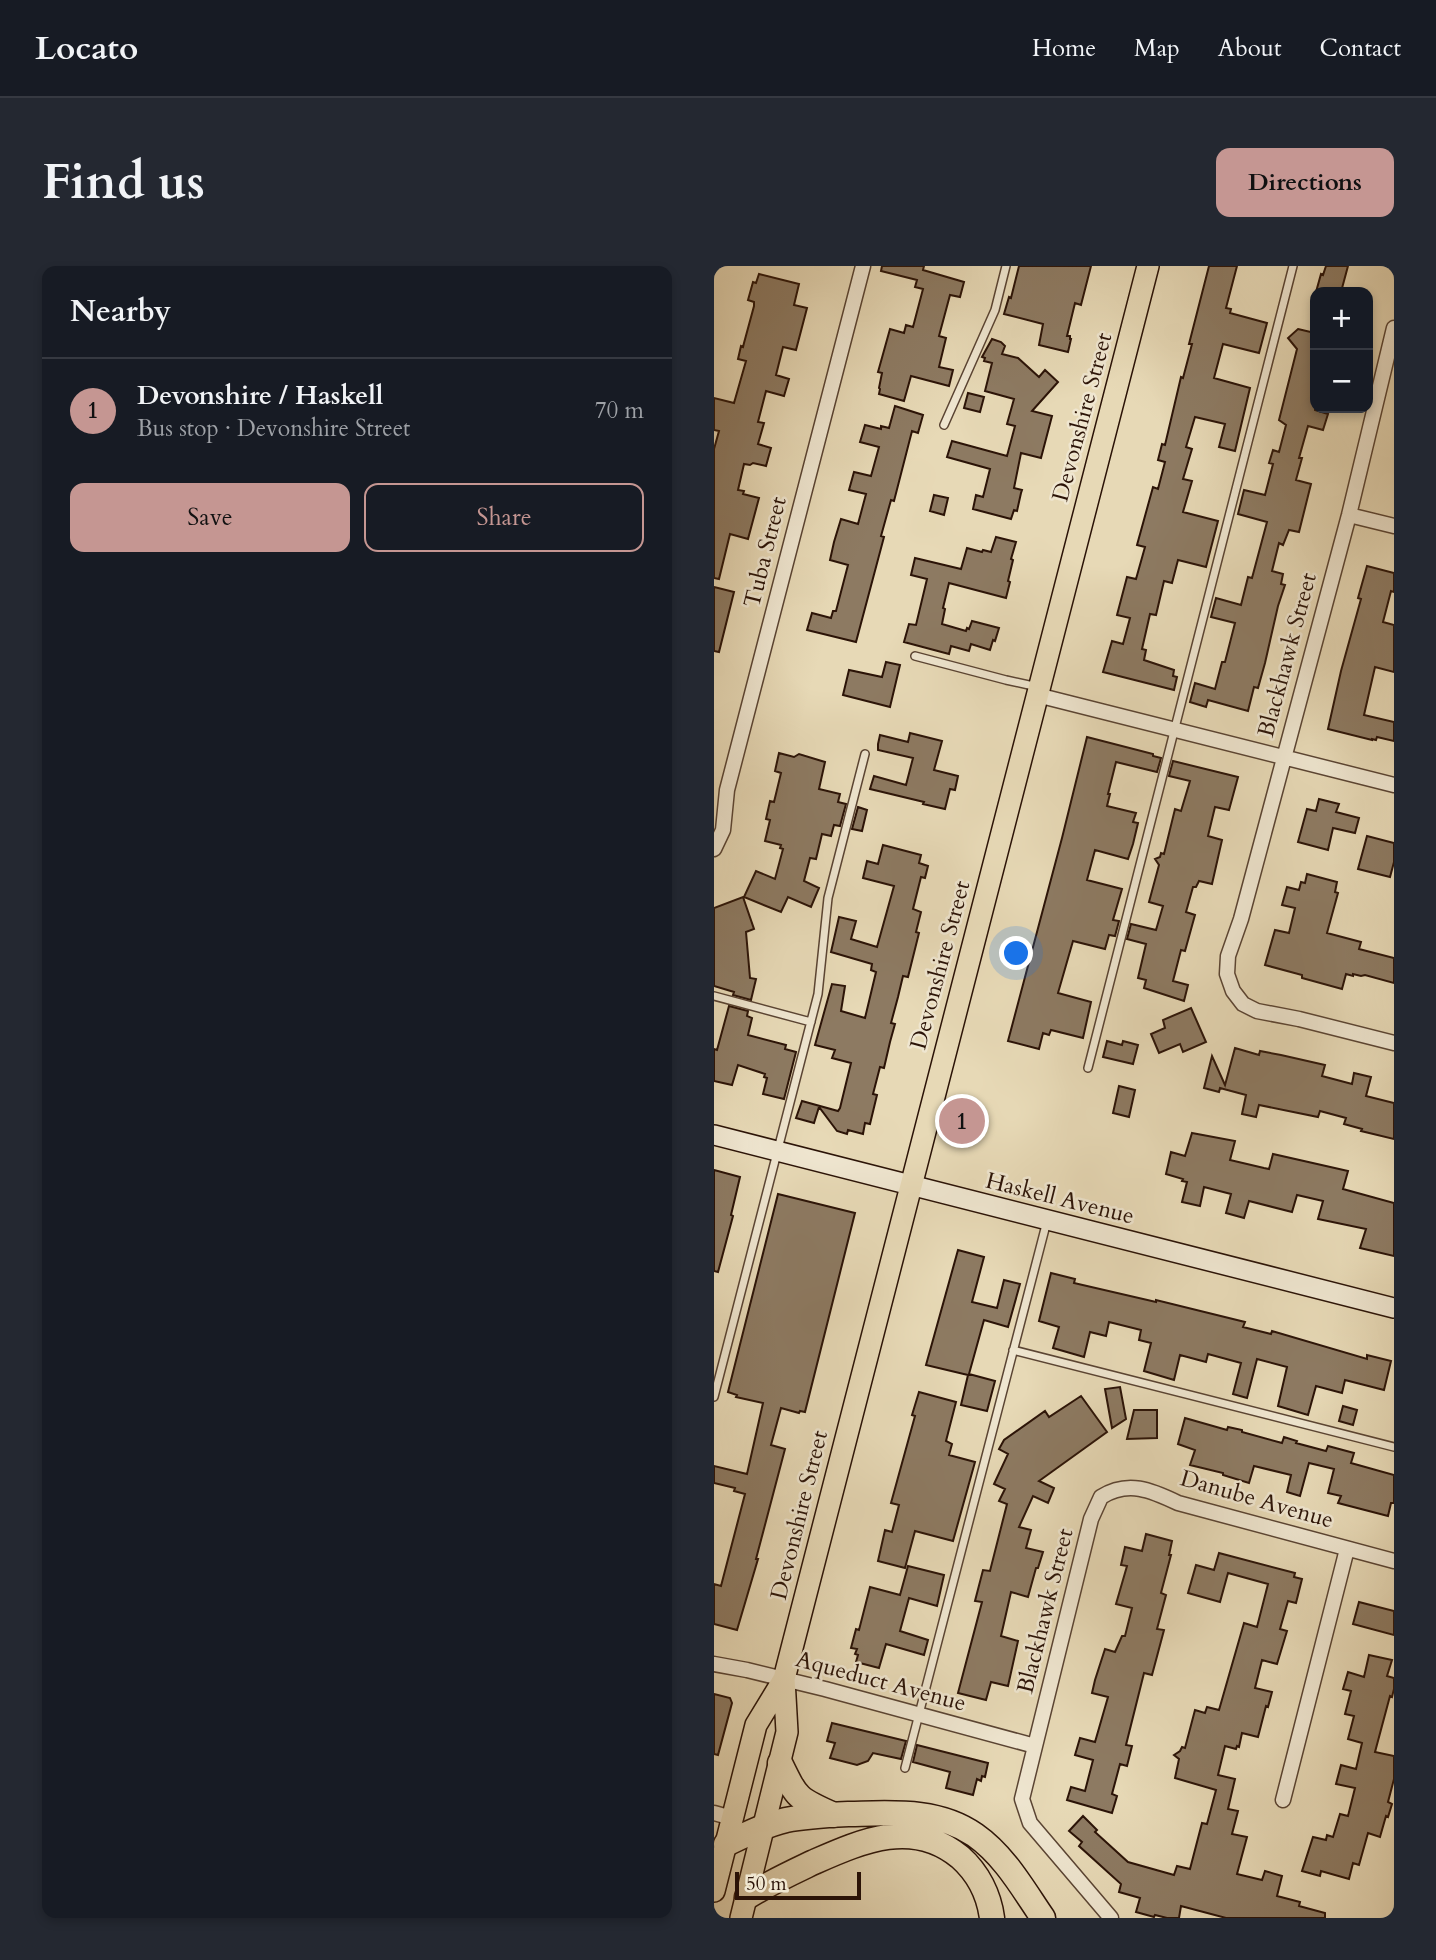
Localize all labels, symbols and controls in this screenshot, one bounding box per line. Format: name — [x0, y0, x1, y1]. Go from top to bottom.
text: Locato — [35, 26, 138, 71]
text: Home — [1032, 32, 1096, 65]
text: Map — [1134, 32, 1180, 65]
text: About — [1218, 32, 1282, 65]
text: Contact — [1320, 32, 1401, 65]
button: Directions — [1216, 148, 1394, 217]
text: Find us — [42, 149, 205, 216]
map controls — [1310, 287, 1373, 413]
button: + — [1310, 287, 1373, 350]
text: Nearby — [70, 291, 171, 332]
street label: Devonshire Street — [1045, 329, 1119, 505]
button: − — [1310, 350, 1373, 413]
text: Devonshire / Haskell — [137, 378, 383, 413]
text: 1 — [87, 395, 99, 426]
text: 70 m — [595, 395, 644, 426]
text: Bus stop · Devonshire Street — [137, 413, 410, 444]
button: Save — [70, 483, 350, 552]
button: Share — [364, 483, 644, 552]
street label: Tuba Street — [736, 493, 794, 611]
street label: Blackhawk Street — [1250, 569, 1324, 741]
street label: Devonshire Street — [903, 877, 977, 1053]
your location — [999, 936, 1033, 970]
pin: 1 — [939, 1095, 985, 1147]
street label: Haskell Avenue — [982, 1165, 1138, 1231]
street label: Devonshire Street — [763, 1427, 835, 1603]
street label: Danube Avenue — [1177, 1462, 1337, 1536]
street label: Blackhawk Street — [1010, 1525, 1080, 1697]
street label: Aqueduct Avenue — [792, 1643, 970, 1719]
scale bar — [735, 1869, 861, 1901]
text: 50 m — [746, 1871, 787, 1897]

